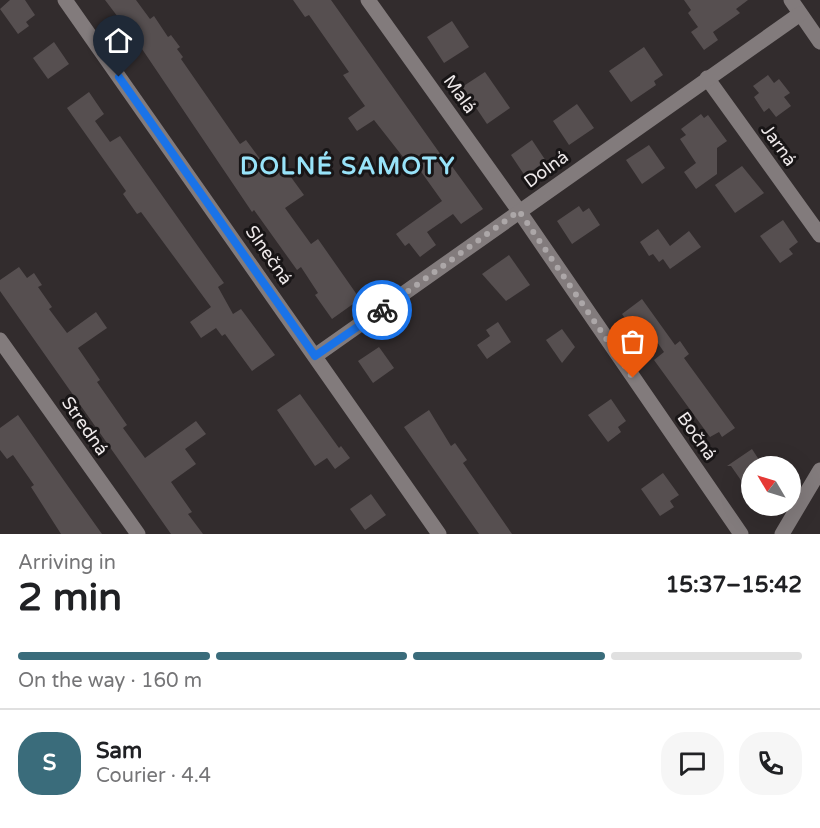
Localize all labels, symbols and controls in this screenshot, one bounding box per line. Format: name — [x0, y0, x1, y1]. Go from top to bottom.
pin — [93, 15, 144, 77]
icon: home — [102, 24, 135, 57]
street label: Malá — [439, 71, 481, 117]
street label: Jarná — [756, 120, 802, 170]
street label: Dolná — [519, 145, 573, 193]
district label: DOLNÉ SAMOTY — [240, 151, 456, 181]
street label: Slnečná — [241, 221, 297, 289]
courier — [352, 280, 412, 340]
icon: bike — [366, 294, 399, 327]
pin — [607, 316, 658, 378]
icon: bag — [616, 325, 649, 358]
street label: Stredná — [57, 392, 113, 460]
street label: Bočná — [673, 408, 721, 464]
north arrow — [741, 456, 801, 516]
map controls — [741, 456, 801, 516]
text: Arriving in — [18, 551, 116, 575]
text: 15:37–15:42 — [665, 572, 802, 598]
text: 2 min — [18, 574, 122, 621]
text: On the way · 160 m — [18, 669, 202, 693]
button: chat — [661, 732, 724, 795]
button: phone — [739, 732, 802, 795]
text: Sam — [96, 738, 142, 764]
text: S — [43, 750, 56, 776]
text: Courier · 4.4 — [96, 764, 211, 788]

